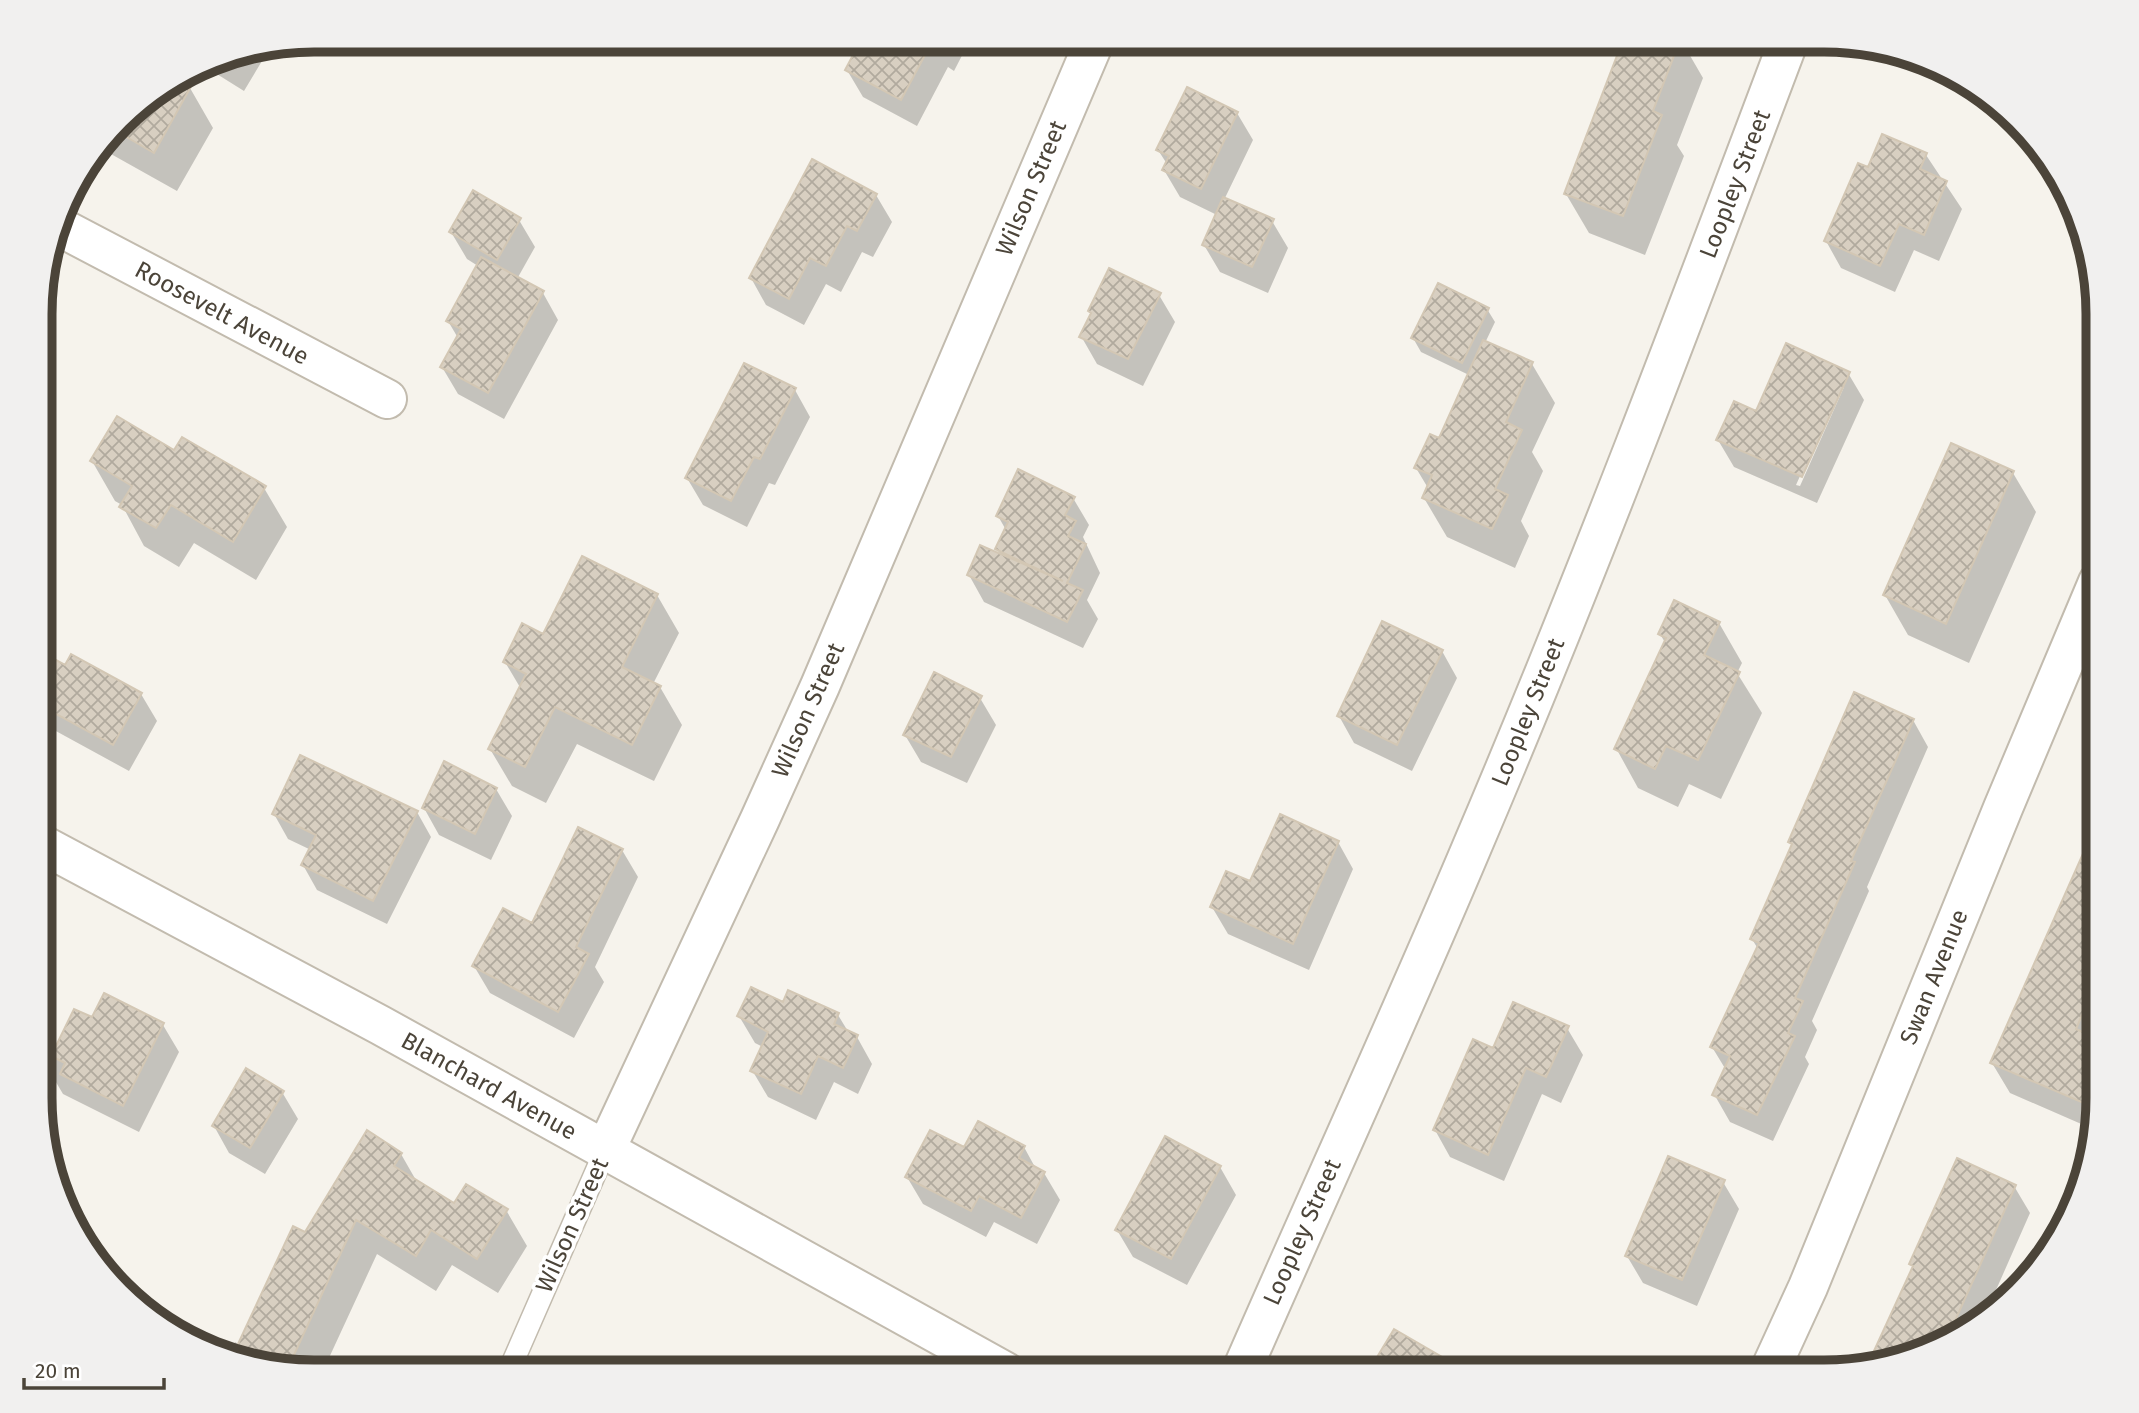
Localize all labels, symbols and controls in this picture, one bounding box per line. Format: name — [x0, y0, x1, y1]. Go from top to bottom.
street label: Loopley Street — [1694, 105, 1776, 262]
street label: Wilson Street — [990, 116, 1072, 260]
street label: Roosevelt Avenue — [130, 255, 314, 371]
street label: Loopley Street — [1486, 634, 1570, 790]
street label: Wilson Street — [766, 638, 850, 782]
street label: Swan Avenue — [1894, 905, 1974, 1049]
street label: Blanchard Avenue — [396, 1026, 582, 1146]
street label: Wilson Street — [530, 1153, 614, 1297]
street label: Loopley Street — [1257, 1154, 1347, 1309]
scale bar — [24, 1346, 164, 1390]
text: 20 m — [35, 1358, 81, 1384]

